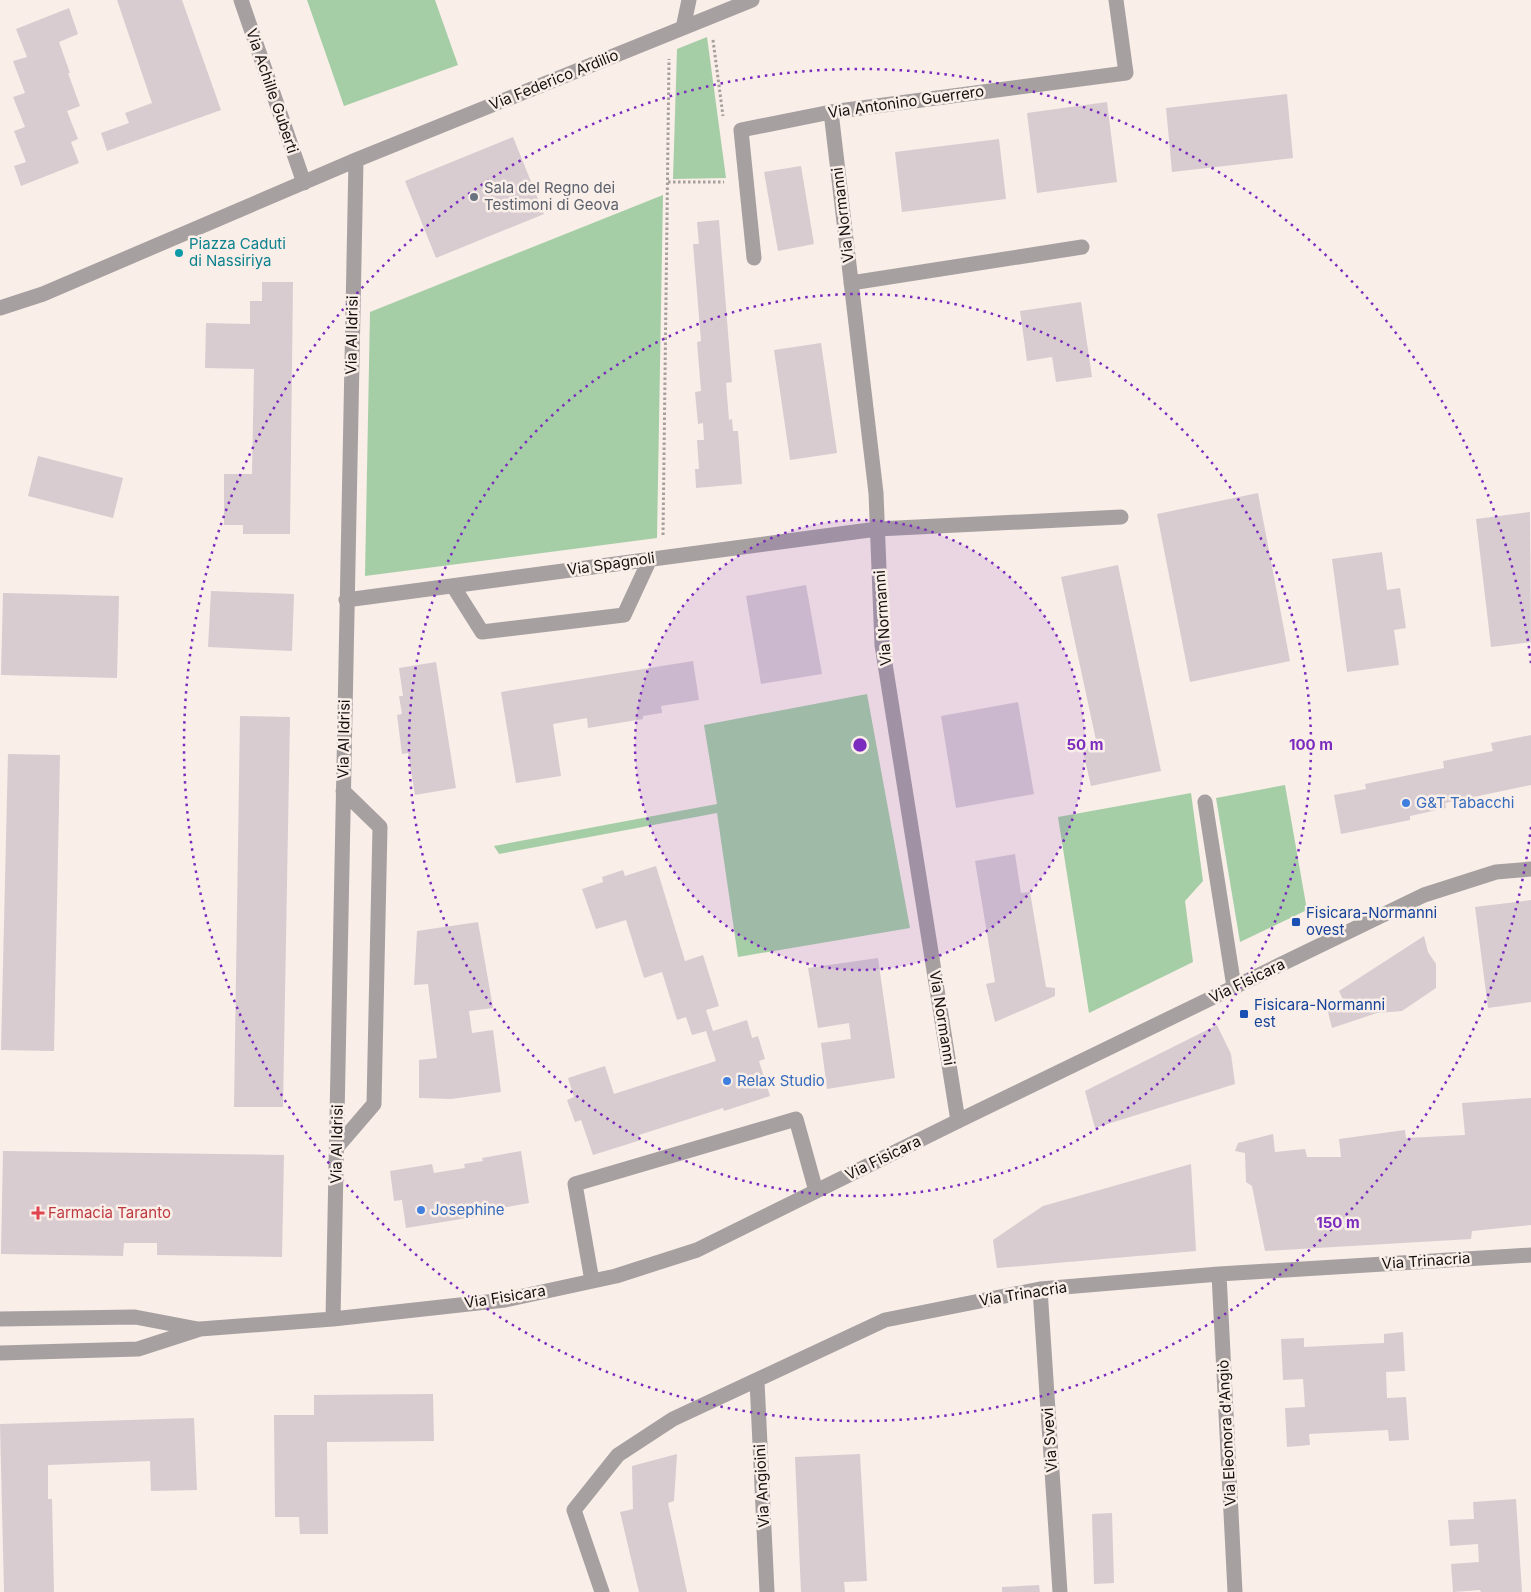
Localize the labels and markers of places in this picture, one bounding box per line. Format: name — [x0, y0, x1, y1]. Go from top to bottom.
place label: Sala del Regno dei Testimoni di Geova — [484, 178, 619, 214]
marker: Sala del Regno dei Testimoni di Geova — [468, 191, 480, 203]
place label: Piazza Caduti di Nassiriya — [189, 234, 286, 270]
marker: Piazza Caduti di Nassiriya — [173, 247, 185, 259]
centre of rings — [851, 736, 869, 754]
place label: G&T Tabacchi — [1416, 793, 1514, 812]
marker: G&T Tabacchi — [1400, 797, 1412, 809]
place label: Fisicara-Normanni ovest — [1306, 903, 1437, 939]
marker: Fisicara-Normanni ovest — [1290, 916, 1302, 928]
place label: Fisicara-Normanni est — [1254, 995, 1385, 1031]
marker: Fisicara-Normanni est — [1238, 1008, 1250, 1020]
place label: Relax Studio — [737, 1071, 825, 1090]
marker: Relax Studio — [721, 1075, 733, 1087]
place label: Josephine — [431, 1200, 505, 1219]
place label: Farmacia Taranto — [48, 1203, 171, 1222]
marker: Josephine — [415, 1204, 427, 1216]
marker: Farmacia Taranto — [32, 1207, 44, 1219]

